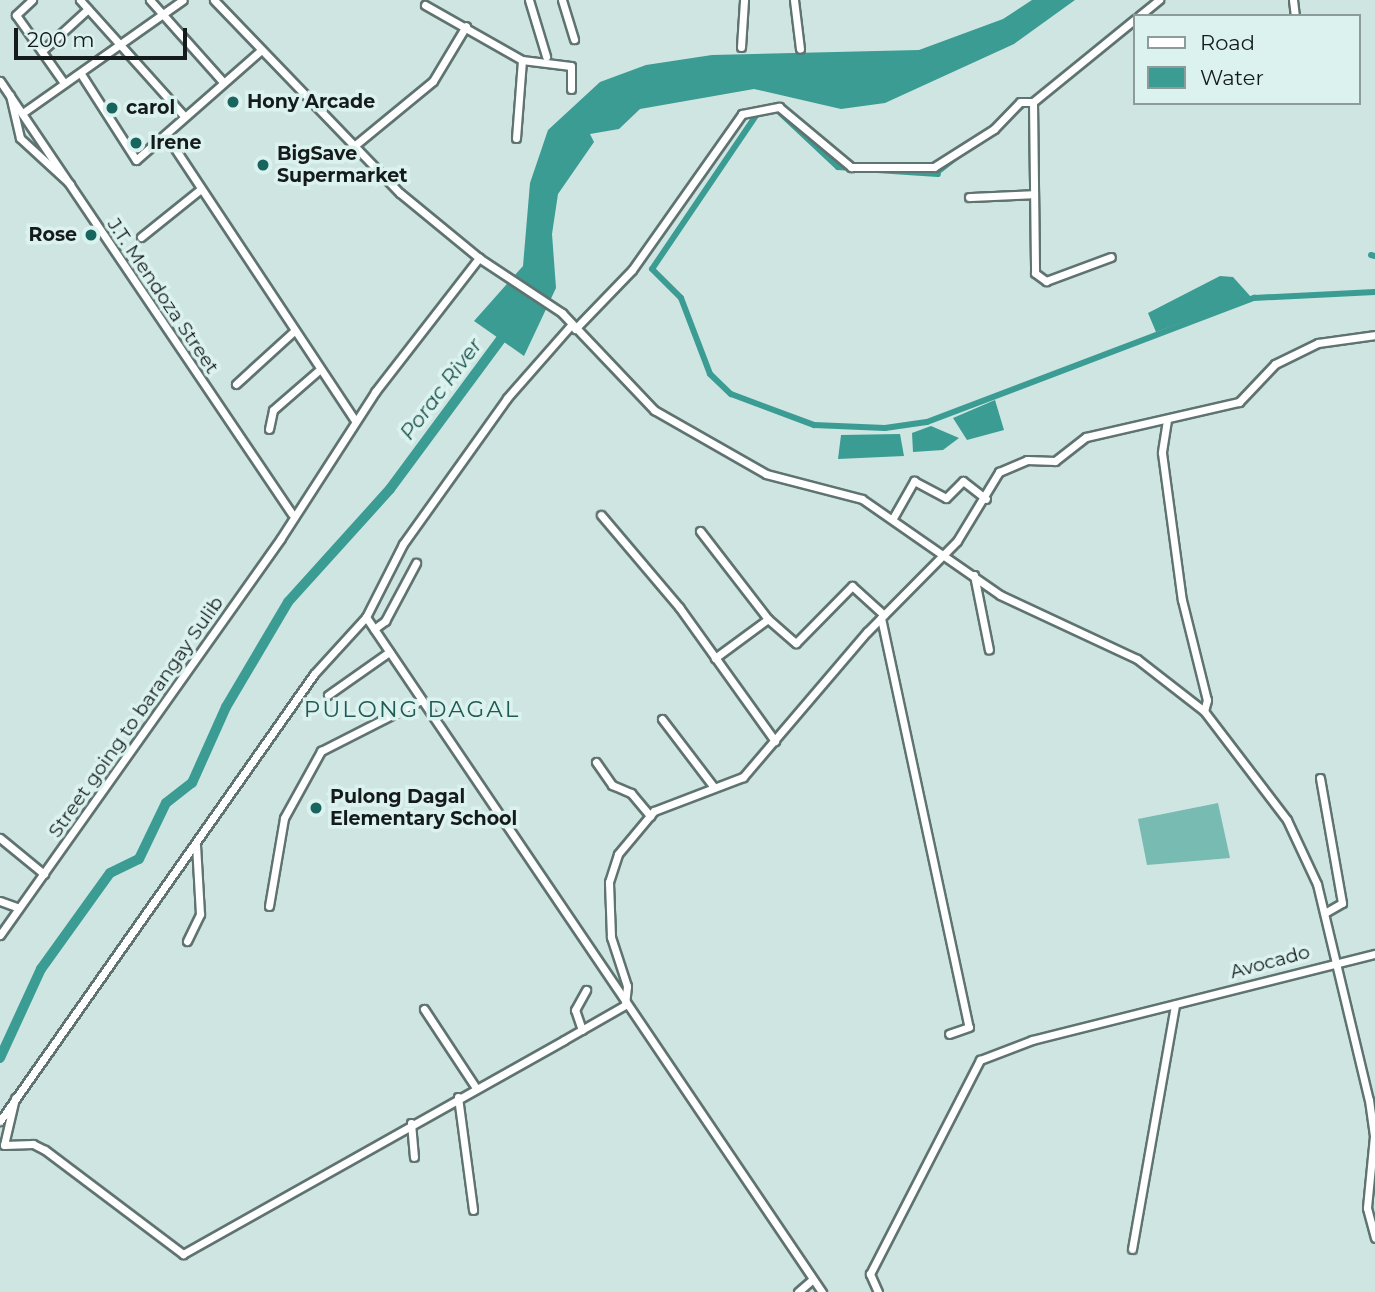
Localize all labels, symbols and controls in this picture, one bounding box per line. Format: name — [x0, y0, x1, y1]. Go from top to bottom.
scale bar — [18, 14, 191, 58]
legend — [1134, 14, 1361, 105]
text: 200 m — [27, 27, 94, 52]
text: Road — [1200, 30, 1255, 55]
text: Water — [1200, 65, 1264, 90]
place label: Hony Arcade — [247, 91, 375, 113]
marker: Hony Arcade — [225, 94, 241, 110]
place label: carol — [126, 97, 175, 119]
marker: carol — [104, 100, 120, 116]
place label: Irene — [150, 132, 201, 154]
marker: Irene — [128, 135, 144, 151]
place label: BigSave Supermarket — [277, 143, 407, 187]
marker: BigSave Supermarket — [255, 157, 271, 173]
street label: J.T. Mendoza Street — [103, 214, 223, 378]
place label: Rose — [29, 224, 77, 246]
marker: Rose — [83, 227, 99, 243]
water label: Porac River — [395, 333, 487, 445]
street label: Street going to barangay Sulib — [44, 592, 228, 842]
district label: PULONG DAGAL — [305, 695, 519, 723]
place label: Pulong Dagal Elementary School — [330, 786, 517, 830]
marker: Pulong Dagal Elementary School — [308, 800, 324, 816]
street label: Avocado — [1228, 940, 1312, 984]

